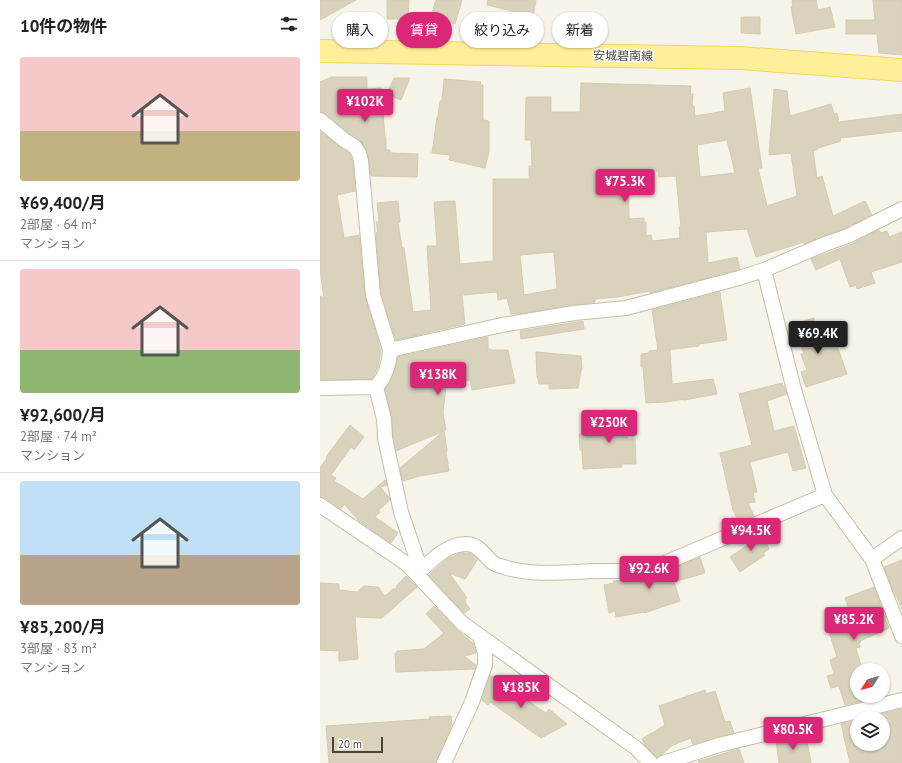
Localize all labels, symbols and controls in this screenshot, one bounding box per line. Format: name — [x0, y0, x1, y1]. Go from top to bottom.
chip: 購入 — [332, 12, 388, 48]
chip: 賃貸 — [396, 12, 452, 48]
chip: 絞り込み — [460, 12, 544, 48]
chip: 新着 — [552, 12, 608, 48]
icon: filters — [278, 13, 300, 35]
text: 10件の物件 — [20, 15, 107, 37]
street label: 安城碧南線 — [593, 47, 653, 64]
icon: home — [124, 83, 196, 155]
pin: ¥102K — [337, 89, 393, 123]
text: ¥102K — [346, 93, 384, 110]
pin: ¥75.3K — [592, 169, 658, 203]
text: ¥75.3K — [605, 173, 645, 190]
text: ¥69,400/月 — [20, 192, 106, 214]
text: 2部屋 · 64 m² — [20, 216, 97, 233]
text: マンション — [20, 235, 85, 252]
icon: home — [124, 295, 196, 367]
pin: ¥69.4K — [785, 321, 851, 355]
text: ¥69.4K — [798, 325, 838, 342]
pin: ¥138K — [410, 362, 466, 396]
text: ¥138K — [419, 366, 457, 383]
text: ¥92,600/月 — [20, 404, 106, 426]
pin: ¥250K — [581, 410, 637, 444]
text: ¥250K — [590, 414, 628, 431]
text: 2部屋 · 74 m² — [20, 428, 97, 445]
text: マンション — [20, 447, 85, 464]
icon: home — [124, 507, 196, 579]
pin: ¥94.5K — [718, 518, 784, 552]
text: ¥94.5K — [731, 522, 771, 539]
pin: ¥92.6K — [616, 556, 682, 590]
text: ¥92.6K — [629, 560, 669, 577]
pin: ¥85.2K — [821, 607, 887, 641]
text: ¥85.2K — [834, 611, 874, 628]
text: ¥85,200/月 — [20, 616, 106, 638]
text: 3部屋 · 83 m² — [20, 640, 97, 657]
text: マンション — [20, 659, 85, 676]
north arrow — [850, 663, 890, 703]
map controls — [850, 663, 890, 751]
pin: ¥185K — [493, 675, 549, 709]
text: ¥185K — [502, 679, 540, 696]
button: layers — [850, 711, 890, 751]
pin: ¥80.5K — [760, 717, 826, 751]
text: ¥80.5K — [773, 721, 813, 738]
scale bar — [332, 735, 383, 754]
text: 20 m — [338, 737, 362, 751]

